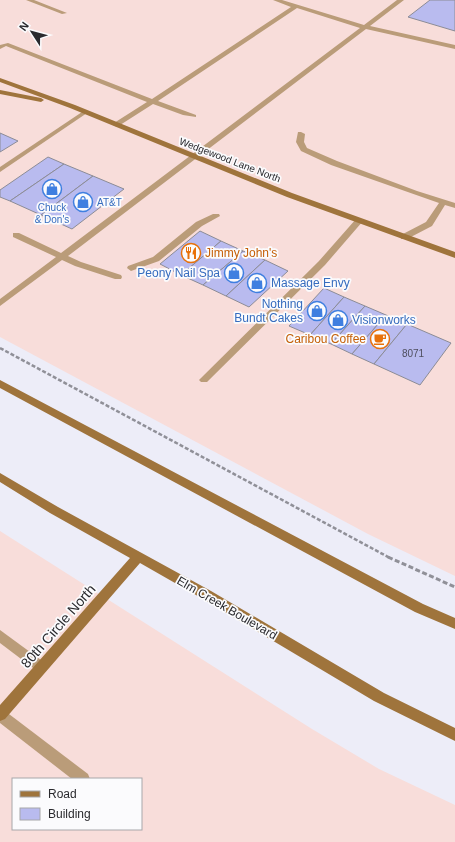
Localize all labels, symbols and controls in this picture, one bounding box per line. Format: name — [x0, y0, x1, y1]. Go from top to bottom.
north arrow — [12, 12, 52, 52]
text: N — [17, 19, 31, 33]
street label: Wedgewood Lane North — [178, 136, 282, 184]
shop icon: Chuck & Don's — [41, 178, 63, 200]
shop icon: AT&T — [72, 191, 94, 213]
place label: AT&T — [97, 197, 122, 208]
place label: Chuck & Don's — [35, 202, 69, 225]
restaurant icon: Jimmy John's — [180, 242, 202, 264]
place label: Jimmy John's — [205, 246, 277, 260]
shop icon: Peony Nail Spa — [223, 262, 245, 284]
place label: Peony Nail Spa — [137, 266, 220, 280]
shop icon: Massage Envy — [246, 272, 268, 294]
place label: Massage Envy — [271, 276, 350, 290]
place label: Nothing Bundt Cakes — [234, 297, 303, 325]
shop icon: Nothing Bundt Cakes — [306, 300, 328, 322]
shop icon: Visionworks — [327, 309, 349, 331]
place label: Visionworks — [352, 313, 416, 327]
cafe icon: Caribou Coffee — [369, 328, 391, 350]
place label: Caribou Coffee — [286, 332, 366, 346]
house number: 8071 — [402, 348, 425, 359]
street label: Elm Creek Boulevard — [174, 574, 280, 642]
street label: 80th Circle North — [18, 581, 98, 671]
legend — [12, 778, 142, 830]
text: Road — [48, 787, 77, 801]
text: Building — [48, 807, 91, 821]

